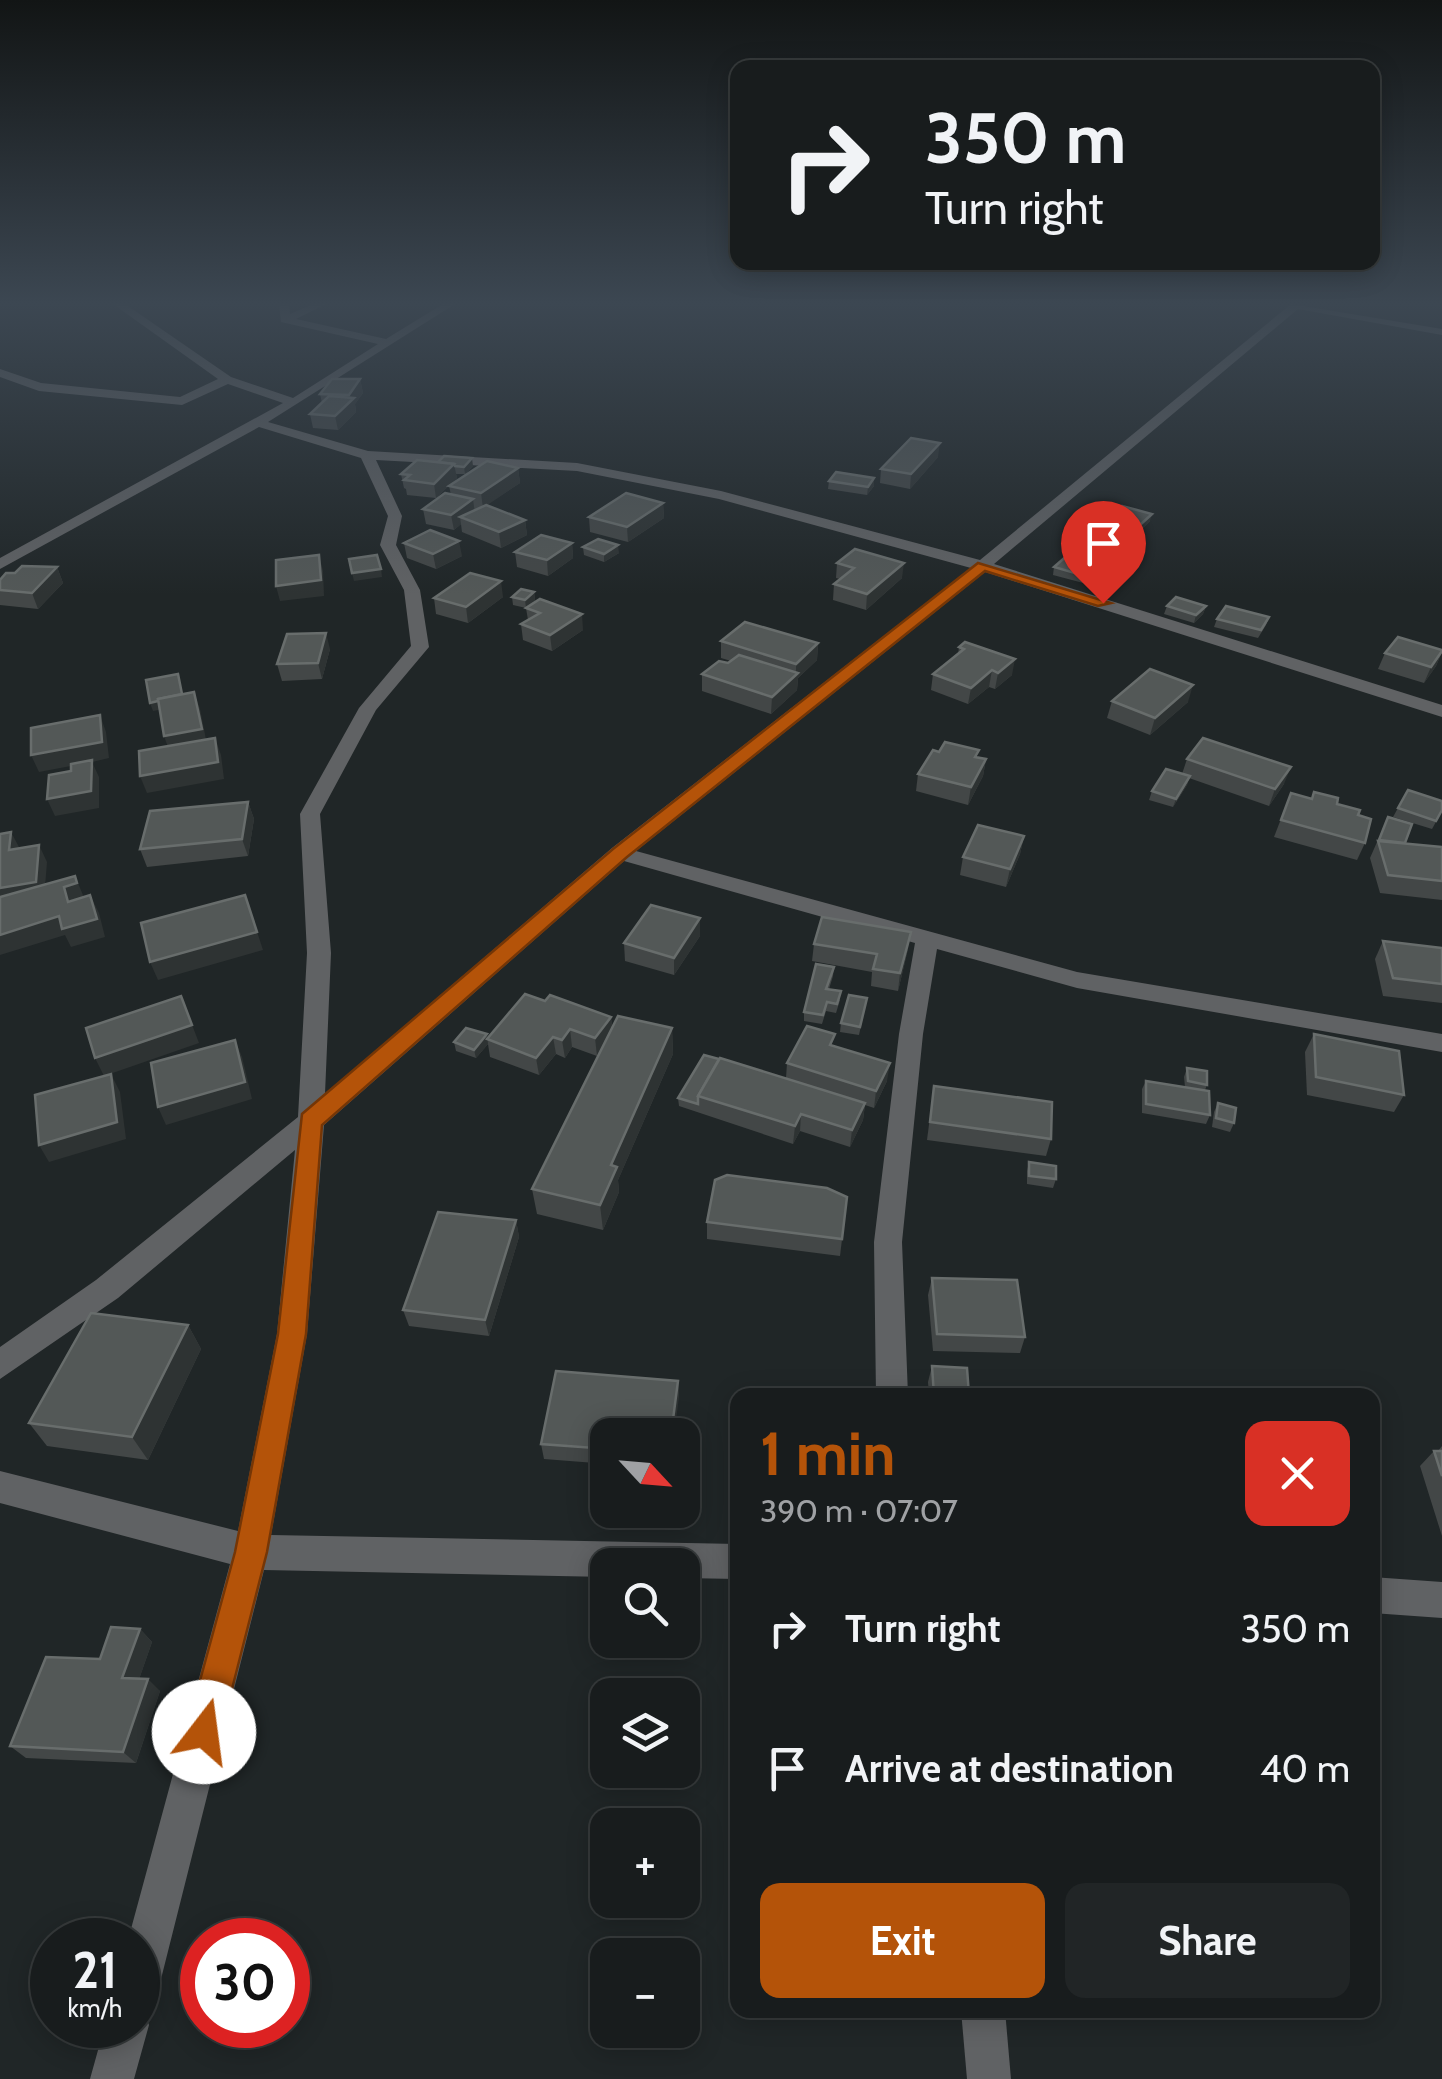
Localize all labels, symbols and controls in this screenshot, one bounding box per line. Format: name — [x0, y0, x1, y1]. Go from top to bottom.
text: 350 m — [925, 95, 1126, 181]
icon: right — [760, 100, 890, 230]
text: Turn right — [925, 181, 1104, 235]
pin — [1061, 501, 1146, 604]
icon: arrive — [1076, 516, 1131, 571]
text: 1 min — [760, 1417, 895, 1490]
north arrow — [590, 1418, 700, 1528]
map controls — [590, 1418, 700, 2048]
button: close — [1245, 1421, 1350, 1526]
text: 390 m · 07:07 — [760, 1491, 958, 1530]
button: search — [590, 1548, 700, 1658]
icon: right — [760, 1601, 815, 1656]
text: Turn right — [845, 1605, 1001, 1652]
text: 350 m — [1240, 1605, 1350, 1652]
button: layers — [590, 1678, 700, 1788]
position arrow — [152, 1680, 256, 1784]
icon: arrive — [760, 1741, 815, 1796]
text: Arrive at destination — [845, 1745, 1174, 1792]
text: 40 m — [1260, 1745, 1350, 1792]
button: + — [590, 1808, 700, 1918]
button: Exit — [760, 1883, 1045, 1998]
button: Share — [1065, 1883, 1350, 1998]
speed limit sign: 30 — [180, 1918, 310, 2048]
button: − — [590, 1938, 700, 2048]
text: 21 — [73, 1940, 117, 2001]
text: km/h — [68, 1993, 122, 2023]

